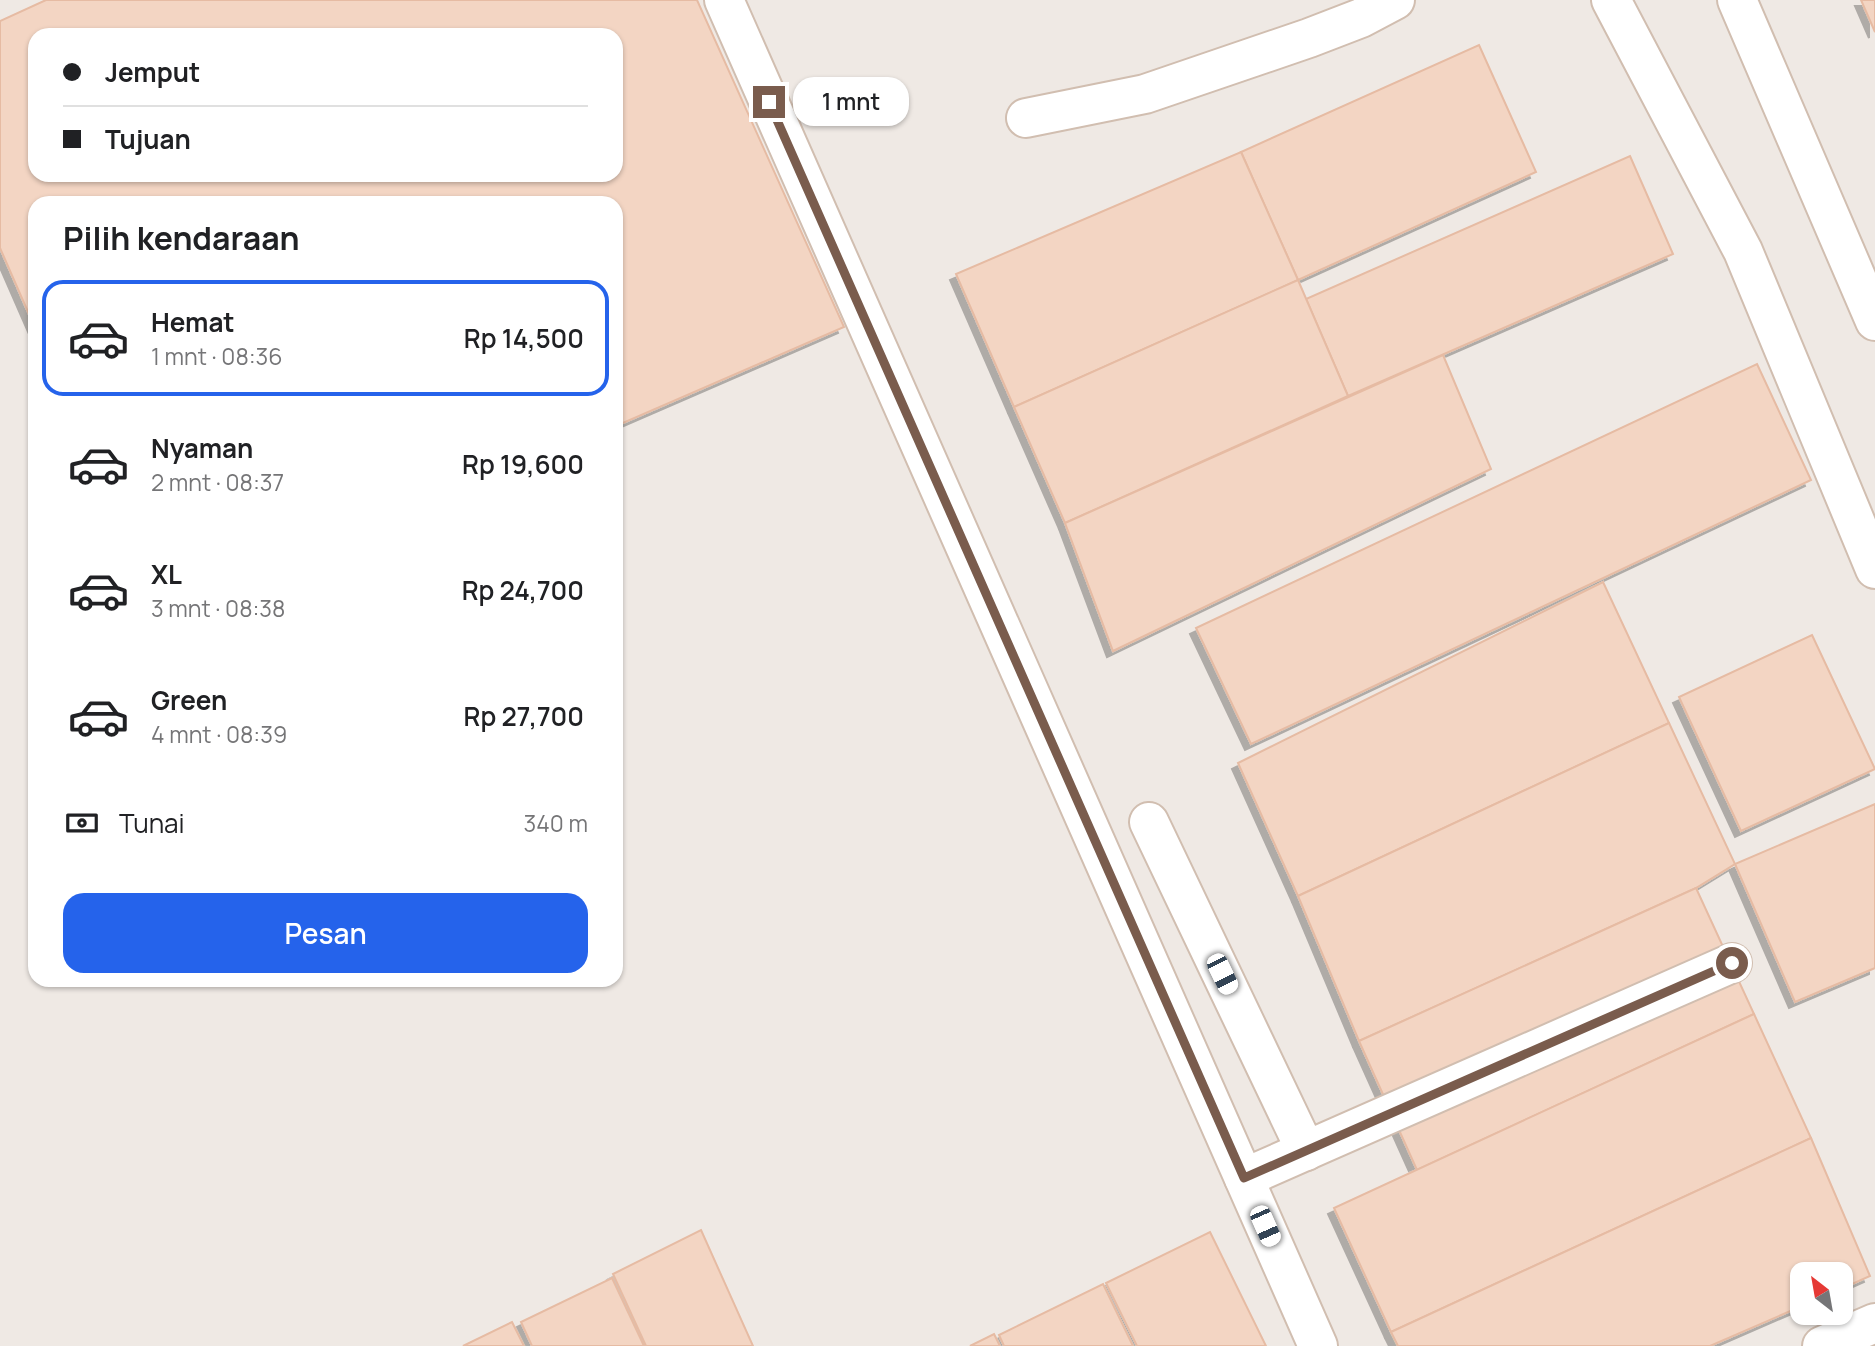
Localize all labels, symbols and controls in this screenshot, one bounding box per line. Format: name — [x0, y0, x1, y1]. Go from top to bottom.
text: Jemput — [105, 54, 200, 90]
callout: 1 mnt — [794, 78, 909, 126]
text: 1 mnt — [822, 85, 880, 117]
route end — [753, 86, 785, 118]
text: Tujuan — [105, 121, 191, 157]
text: Pilih kendaraan — [63, 216, 300, 260]
text: Hemat — [151, 304, 235, 340]
icon: car — [67, 307, 130, 370]
text: Rp 14,500 — [464, 320, 584, 356]
text: 1 mnt · 08:36 — [151, 340, 283, 372]
text: Nyaman — [151, 430, 253, 466]
icon: car — [67, 433, 130, 496]
text: Rp 19,600 — [462, 446, 584, 482]
text: 2 mnt · 08:37 — [151, 466, 284, 498]
text: XL — [151, 556, 182, 592]
icon: car — [67, 559, 130, 622]
text: Rp 24,700 — [462, 572, 584, 608]
text: 3 mnt · 08:38 — [151, 592, 285, 624]
text: Green — [151, 682, 227, 718]
icon: car — [67, 685, 130, 748]
text: Rp 27,700 — [464, 698, 584, 734]
text: 4 mnt · 08:39 — [151, 718, 287, 750]
icon: cash — [63, 804, 101, 842]
text: Tunai — [119, 805, 185, 841]
text: 340 m — [524, 807, 588, 839]
button: Pesan — [63, 893, 588, 973]
route start — [1716, 947, 1748, 979]
car — [1204, 951, 1241, 997]
car — [1247, 1203, 1284, 1249]
north arrow — [1790, 1262, 1853, 1325]
map controls — [1790, 1262, 1853, 1325]

